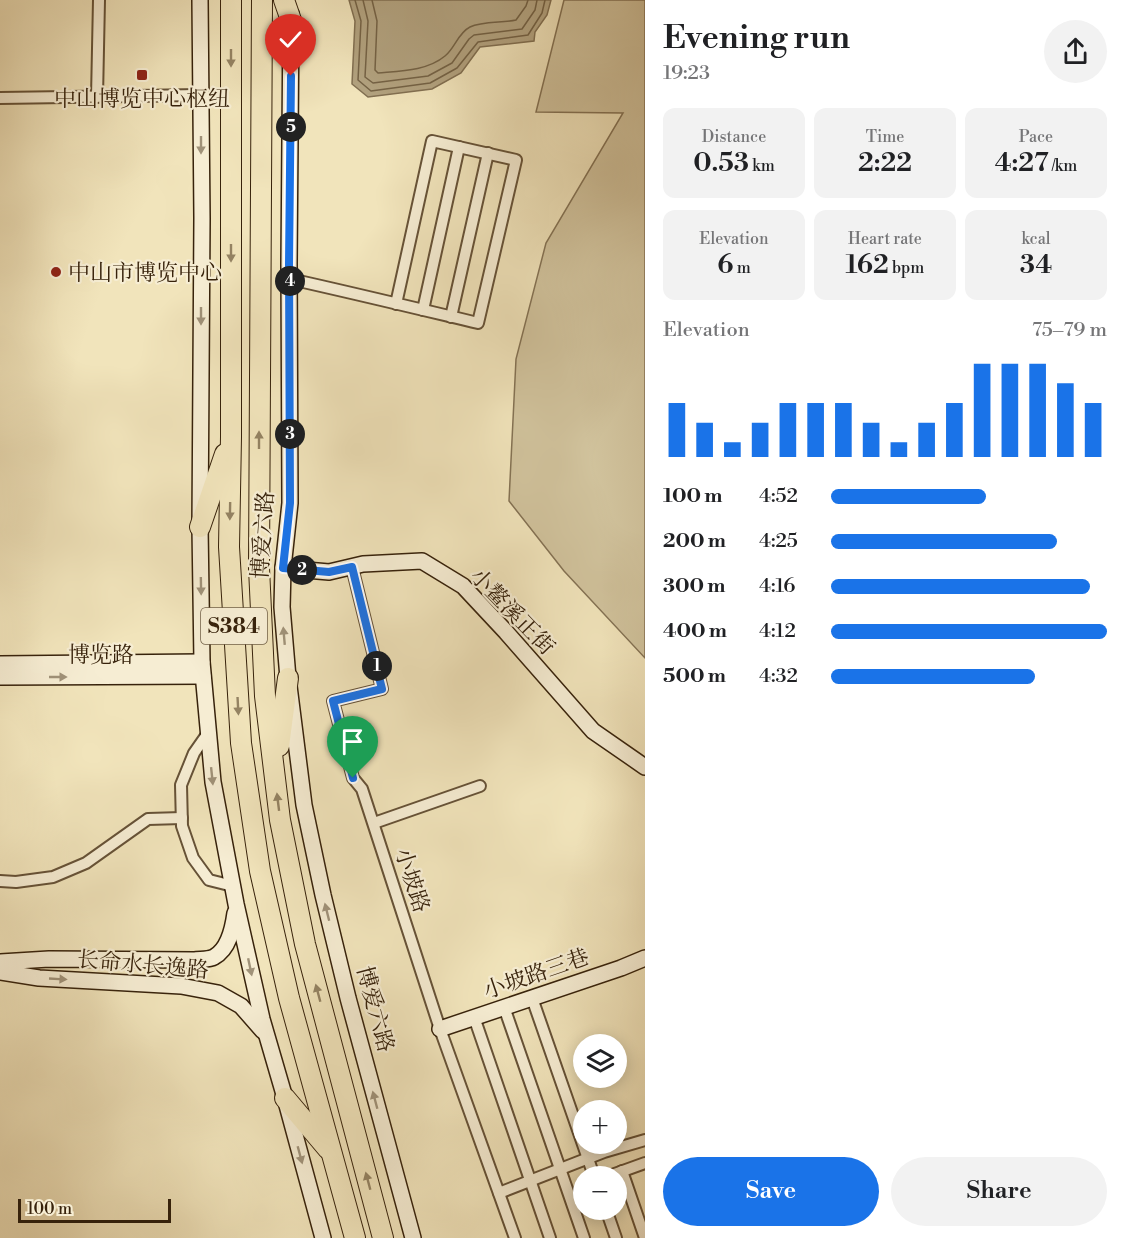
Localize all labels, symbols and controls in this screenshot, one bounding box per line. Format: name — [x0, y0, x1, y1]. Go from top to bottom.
pin — [265, 14, 316, 76]
text: Evening run — [663, 18, 850, 59]
button: share — [1044, 20, 1107, 83]
icon: check — [274, 23, 307, 56]
one-way arrow — [226, 49, 236, 68]
text: 19:23 — [663, 61, 710, 86]
marker: 中山博览中心枢纽 — [135, 68, 149, 82]
place label: 中山博览中心枢纽 — [54, 86, 230, 113]
pin: 5 — [276, 112, 306, 142]
text: 5 — [286, 117, 296, 137]
text: Distance — [702, 127, 766, 147]
text: Time — [866, 127, 904, 147]
text: Pace — [1019, 127, 1053, 147]
one-way arrow — [196, 136, 206, 155]
text: 0.53 — [693, 147, 749, 179]
text: 2:22 — [858, 147, 912, 179]
text: 4:27 — [995, 147, 1048, 179]
text: km — [749, 156, 775, 176]
text: /km — [1048, 156, 1077, 176]
text: Elevation — [699, 229, 769, 249]
text: Heart rate — [848, 229, 922, 249]
text: kcal — [1021, 229, 1051, 249]
one-way arrow — [226, 244, 236, 263]
text: 6 — [717, 249, 733, 281]
text: 162 — [846, 249, 889, 281]
text: 34 — [1020, 249, 1052, 281]
text: m — [733, 258, 751, 278]
text: bpm — [889, 258, 924, 278]
place label: 中山市博览中心 — [68, 260, 222, 287]
marker: 中山市博览中心 — [49, 265, 63, 279]
pin: 4 — [275, 266, 305, 296]
text: 4 — [285, 271, 295, 291]
one-way arrow — [196, 307, 206, 326]
text: Elevation — [663, 318, 750, 343]
text: 75–79 m — [1032, 318, 1107, 343]
pin: 3 — [275, 419, 305, 449]
text: 3 — [285, 424, 295, 444]
one-way arrow — [255, 431, 264, 450]
text: 100 m — [663, 484, 722, 509]
text: 4:52 — [759, 484, 798, 509]
street label: 博爱六路 — [247, 490, 280, 580]
one-way arrow — [225, 502, 235, 521]
text: 200 m — [663, 529, 726, 554]
text: 4:25 — [759, 529, 798, 554]
pin: 2 — [287, 555, 317, 585]
text: 2 — [297, 560, 307, 580]
street label: 小鳌溪正街 — [464, 563, 560, 661]
text: 300 m — [663, 574, 726, 599]
text: 4:16 — [759, 574, 795, 599]
one-way arrow — [196, 576, 206, 595]
road number: S384 — [201, 608, 267, 644]
text: 400 m — [663, 619, 727, 644]
text: 4:12 — [759, 619, 796, 644]
one-way arrow — [279, 627, 289, 646]
street label: 博览路 — [68, 642, 134, 669]
pin: 1 — [362, 651, 392, 681]
text: 1 — [373, 656, 381, 676]
text: 500 m — [663, 664, 726, 689]
text: 4:32 — [759, 664, 798, 689]
one-way arrow — [49, 672, 68, 682]
one-way arrow — [234, 697, 243, 716]
pin — [327, 716, 378, 778]
icon: arrive — [336, 725, 369, 758]
one-way arrow — [207, 766, 217, 785]
one-way arrow — [273, 793, 283, 812]
street label: 小坡路 — [389, 845, 435, 916]
one-way arrow — [321, 902, 331, 921]
street label: 小坡路三巷 — [480, 944, 593, 1005]
street label: 长命水长逸路 — [76, 946, 210, 985]
one-way arrow — [246, 958, 255, 977]
street label: 博爱六路 — [350, 963, 399, 1055]
one-way arrow — [49, 974, 68, 983]
one-way arrow — [313, 984, 322, 1002]
map controls — [573, 1034, 627, 1220]
button: layers — [573, 1034, 627, 1088]
one-way arrow — [370, 1091, 380, 1110]
button: + — [573, 1100, 627, 1154]
one-way arrow — [296, 1146, 306, 1164]
button: Save — [663, 1157, 879, 1226]
button: Share — [891, 1157, 1107, 1226]
button: − — [573, 1166, 627, 1220]
one-way arrow — [363, 1172, 372, 1190]
scale bar — [18, 1196, 171, 1224]
text: 100 m — [27, 1199, 72, 1219]

